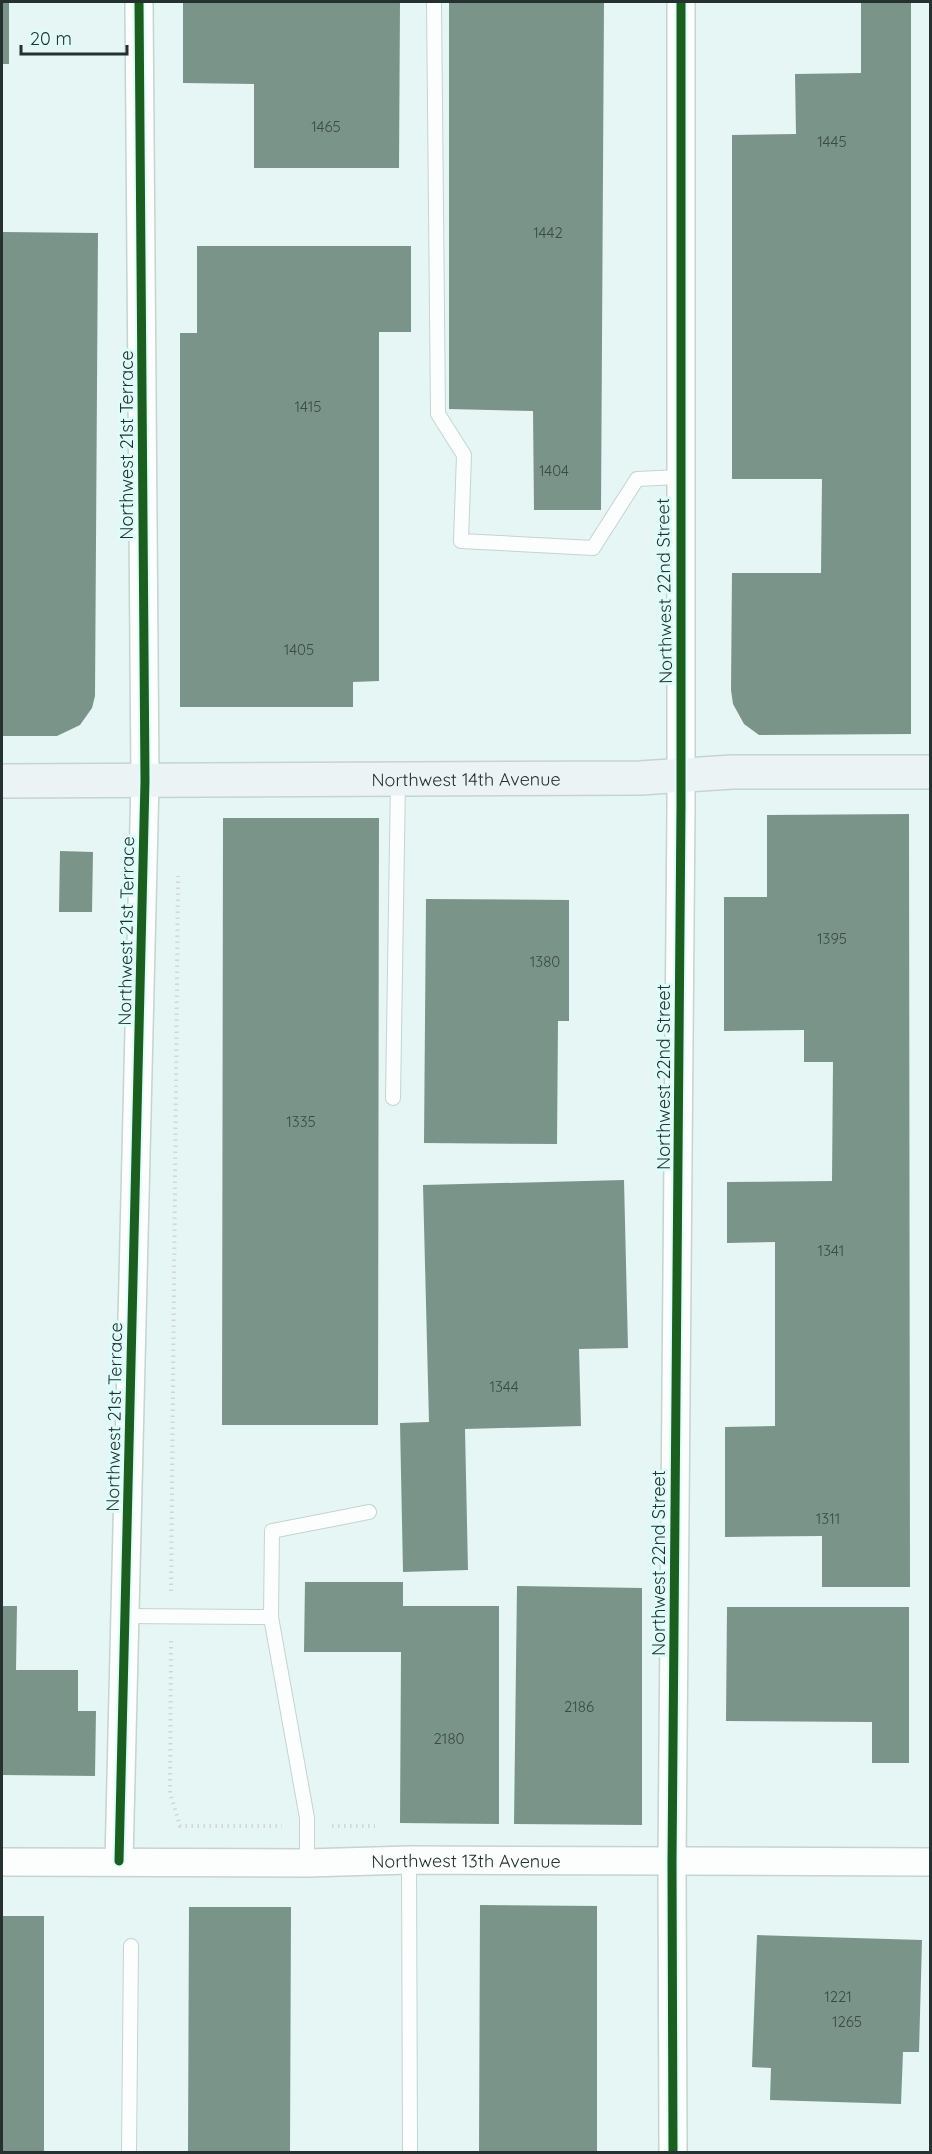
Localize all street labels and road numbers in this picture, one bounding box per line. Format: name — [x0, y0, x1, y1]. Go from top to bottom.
street label: Northwest 21st Terrace — [115, 350, 138, 540]
street label: Northwest 22nd Street — [651, 498, 677, 684]
street label: Northwest 14th Avenue — [371, 767, 561, 791]
street label: Northwest 21st Terrace — [113, 836, 139, 1026]
street label: Northwest 22nd Street — [652, 984, 675, 1170]
street label: Northwest 21st Terrace — [101, 1322, 127, 1512]
street label: Northwest 22nd Street — [647, 1470, 670, 1656]
street label: Northwest 13th Avenue — [371, 1848, 561, 1873]

